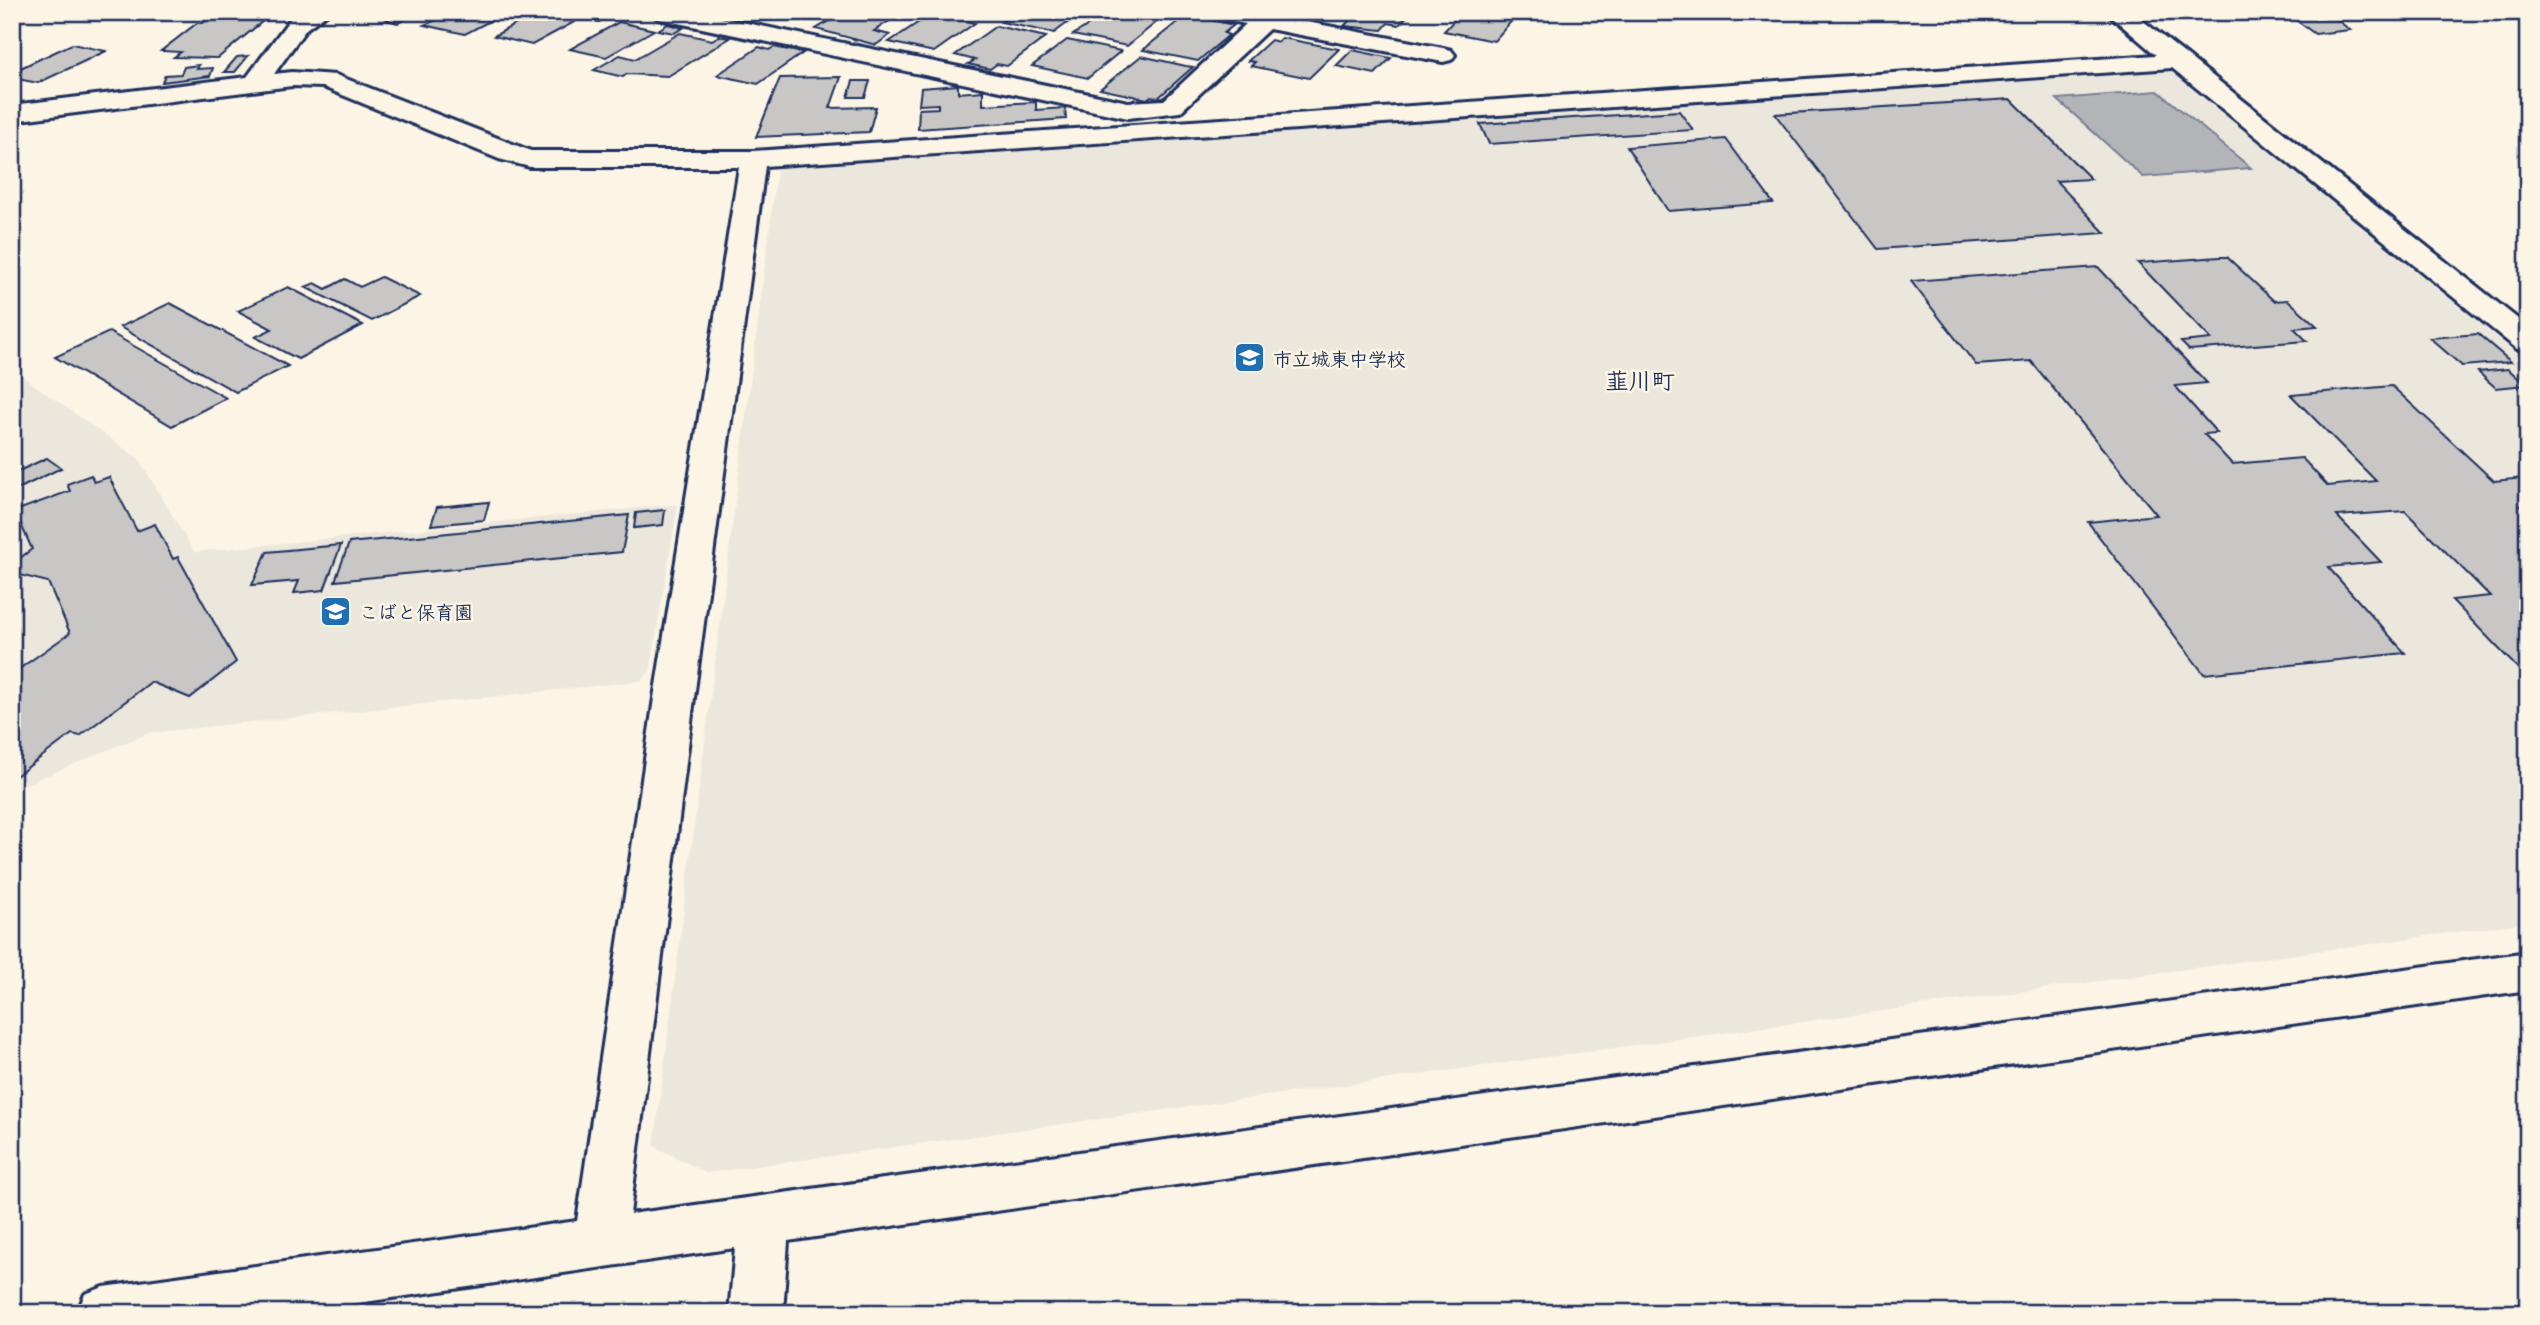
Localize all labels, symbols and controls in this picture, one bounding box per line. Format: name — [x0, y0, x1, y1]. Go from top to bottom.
school or university icon: 市立城東中学校 — [1233, 341, 1267, 375]
place label: 市立城東中学校 — [1273, 346, 1406, 371]
district label: 韮川町 — [1606, 365, 1675, 395]
school or university icon: こばと保育園 — [319, 594, 353, 628]
place label: こばと保育園 — [359, 599, 473, 624]

